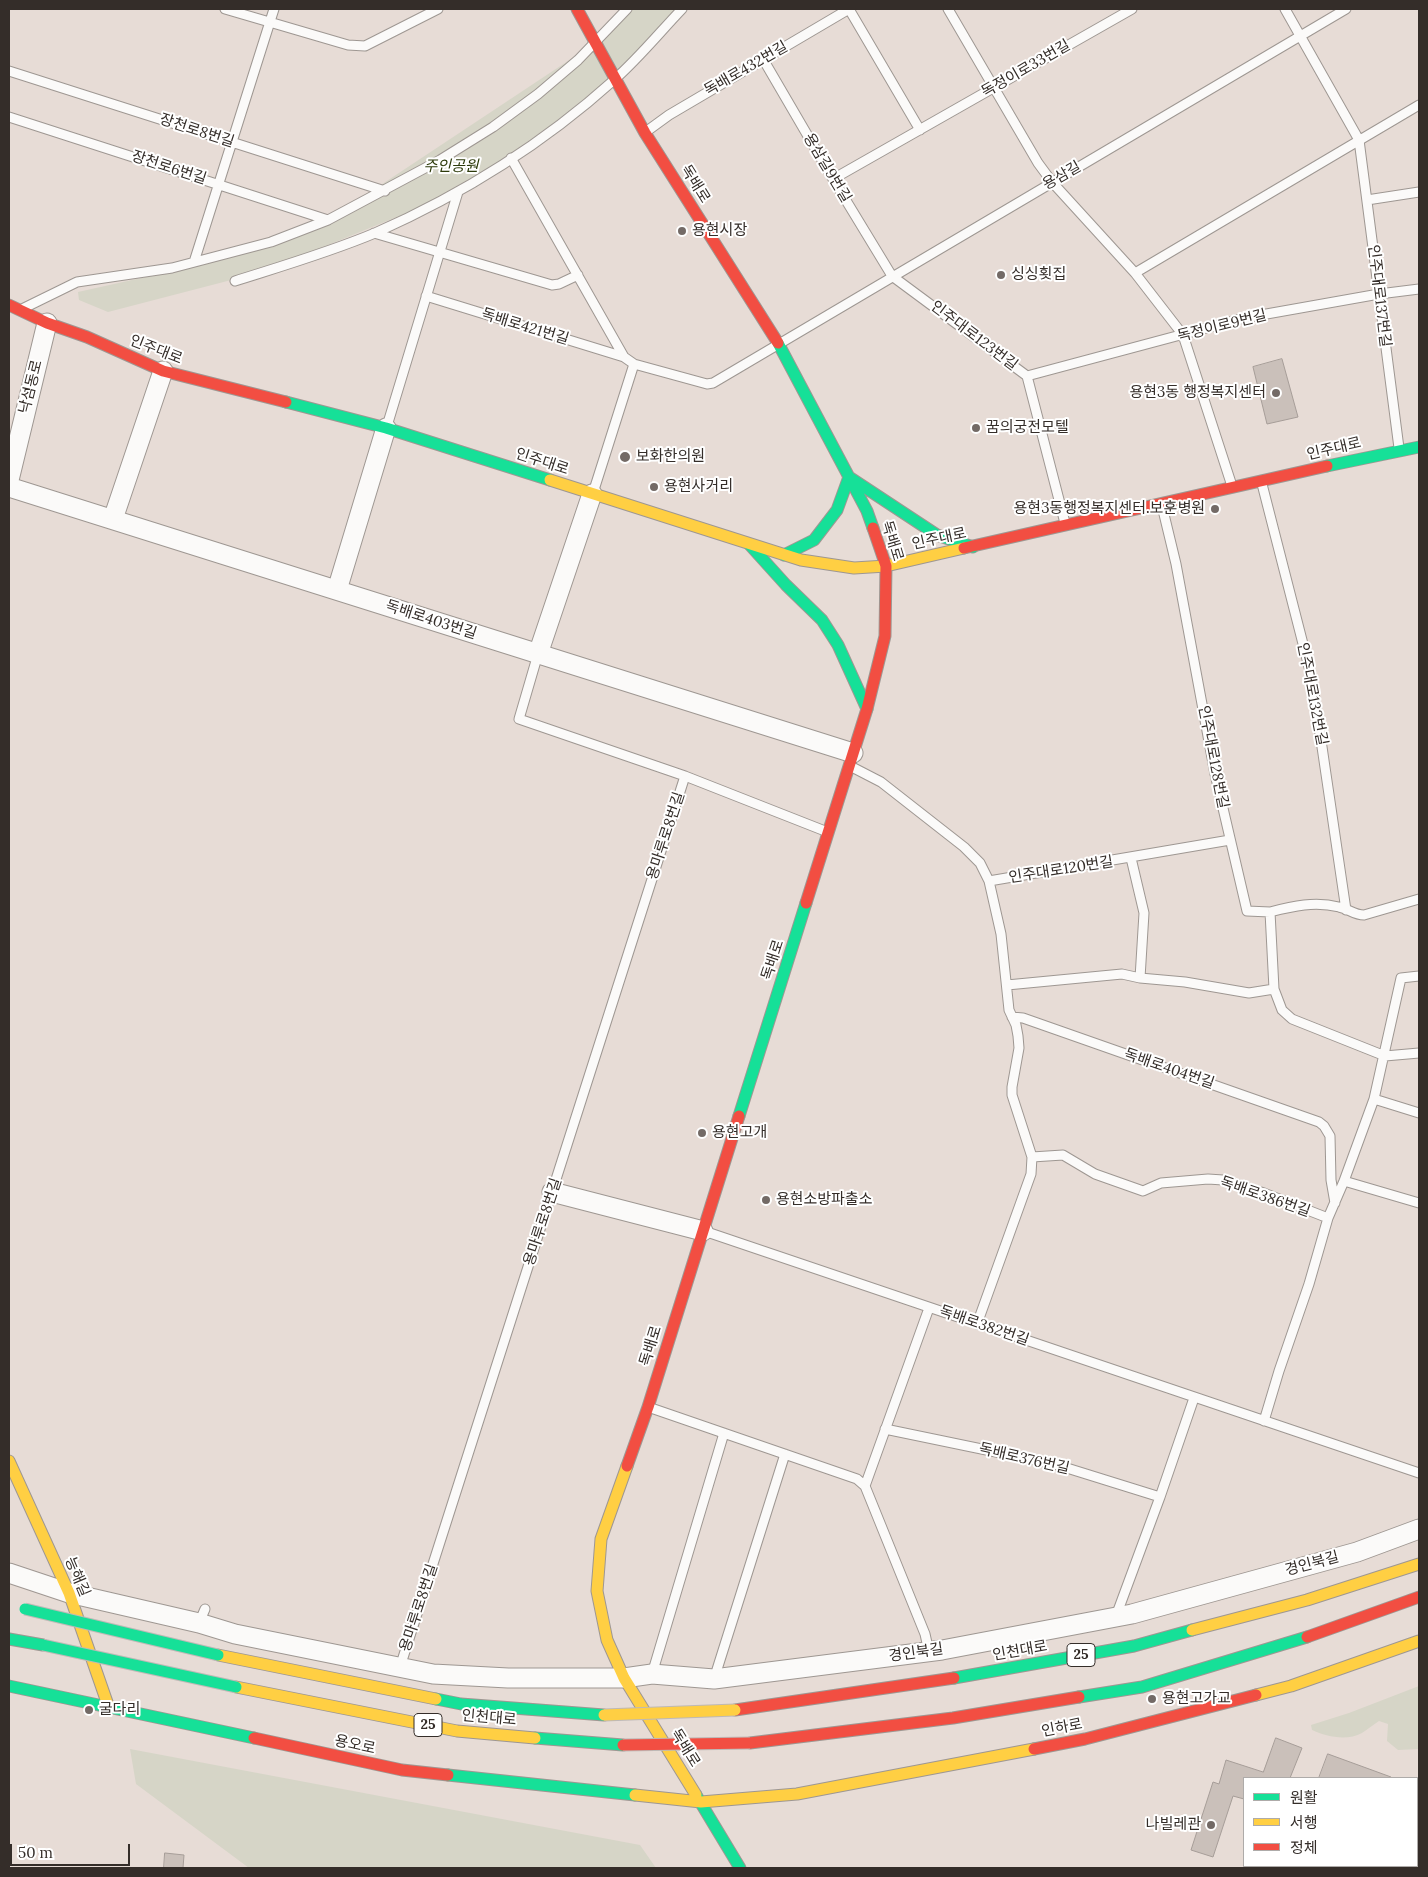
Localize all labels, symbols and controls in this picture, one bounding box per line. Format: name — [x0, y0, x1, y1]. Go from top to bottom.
street label: 독정이로33번길 — [978, 36, 1074, 102]
street label: 독배로432번길 — [701, 38, 791, 100]
street label: 장천로8번길 — [157, 110, 237, 152]
street label: 용삼길9번길 — [799, 130, 855, 206]
street label: 장천로6번길 — [129, 147, 209, 189]
park label: 주인공원 — [423, 158, 479, 176]
street label: 용삼길 — [1040, 158, 1084, 194]
street label: 독배로 — [676, 162, 714, 206]
place label: 용현시장 — [692, 222, 747, 240]
marker: 용현시장 — [676, 225, 688, 237]
street label: 인주대로137번길 — [1364, 244, 1394, 348]
place label: 싱싱횟집 — [1011, 266, 1066, 284]
marker: 싱싱횟집 — [995, 269, 1007, 281]
street label: 인주대로123번길 — [927, 297, 1021, 375]
street label: 독배로421번길 — [479, 305, 571, 349]
street label: 독정이로9번길 — [1175, 306, 1269, 346]
street label: 인주대로 — [127, 332, 185, 368]
street label: 낙섬동로 — [16, 358, 46, 416]
place label: 용현3동 행정복지센터 — [1130, 384, 1266, 402]
marker: 용현3동 행정복지센터 — [1270, 387, 1282, 399]
place label: 꿈의궁전모텔 — [986, 419, 1069, 437]
marker: 꿈의궁전모텔 — [970, 422, 982, 434]
street label: 인주대로 — [1305, 434, 1363, 464]
street label: 인주대로 — [513, 445, 571, 479]
place label: 보화한의원 — [636, 448, 705, 466]
marker: 보화한의원 — [618, 450, 632, 464]
place label: 용현사거리 — [664, 478, 733, 496]
marker: 용현사거리 — [648, 481, 660, 493]
place label: 용현3동행정복지센터.보훈병원 — [1014, 500, 1205, 518]
marker: 용현3동행정복지센터.보훈병원 — [1209, 503, 1221, 515]
street label: 독배로 — [877, 519, 907, 563]
street label: 인주대로 — [910, 524, 968, 554]
street label: 독배로403번길 — [383, 597, 479, 643]
street label: 인주대로132번길 — [1293, 641, 1331, 747]
street label: 인주대로128번길 — [1194, 704, 1232, 810]
street label: 용마루로8번길 — [643, 790, 689, 882]
street label: 인주대로120번길 — [1007, 853, 1115, 887]
street label: 독배로 — [758, 938, 788, 982]
street label: 독배로404번길 — [1121, 1045, 1217, 1093]
place label: 용현고개 — [712, 1124, 767, 1142]
marker: 용현고개 — [696, 1127, 708, 1139]
street label: 독배로386번길 — [1217, 1173, 1313, 1221]
street label: 용마루로8번길 — [520, 1176, 566, 1268]
place label: 용현소방파출소 — [776, 1191, 873, 1209]
marker: 용현소방파출소 — [760, 1194, 772, 1206]
street label: 독배로382번길 — [937, 1302, 1031, 1350]
street label: 독배로 — [636, 1324, 666, 1368]
street label: 독배로376번길 — [977, 1440, 1071, 1478]
street label: 경인북길 — [1283, 1548, 1341, 1580]
street label: 능해길 — [61, 1554, 93, 1600]
street label: 용마루로8번길 — [396, 1562, 442, 1654]
street label: 인천대로 — [991, 1637, 1049, 1665]
street label: 경인북길 — [887, 1640, 945, 1666]
road number: 25 — [1067, 1644, 1095, 1666]
place label: 용현고가교 — [1162, 1690, 1231, 1708]
marker: 용현고가교 — [1146, 1693, 1158, 1705]
place label: 굴다리 — [99, 1701, 140, 1719]
marker: 굴다리 — [83, 1704, 95, 1716]
street label: 인천대로 — [461, 1707, 517, 1729]
road number: 25 — [414, 1714, 442, 1736]
street label: 인하로 — [1040, 1715, 1084, 1741]
street label: 독배로 — [666, 1726, 704, 1770]
street label: 용오로 — [333, 1732, 377, 1758]
legend — [1243, 1777, 1418, 1867]
text: 원활 — [1290, 1788, 1318, 1807]
text: 서행 — [1290, 1813, 1318, 1832]
place label: 나빌레관 — [1146, 1816, 1201, 1834]
marker: 나빌레관 — [1205, 1819, 1217, 1831]
scale bar — [12, 1834, 132, 1866]
text: 정체 — [1290, 1838, 1318, 1857]
text: 50 m — [18, 1843, 53, 1862]

